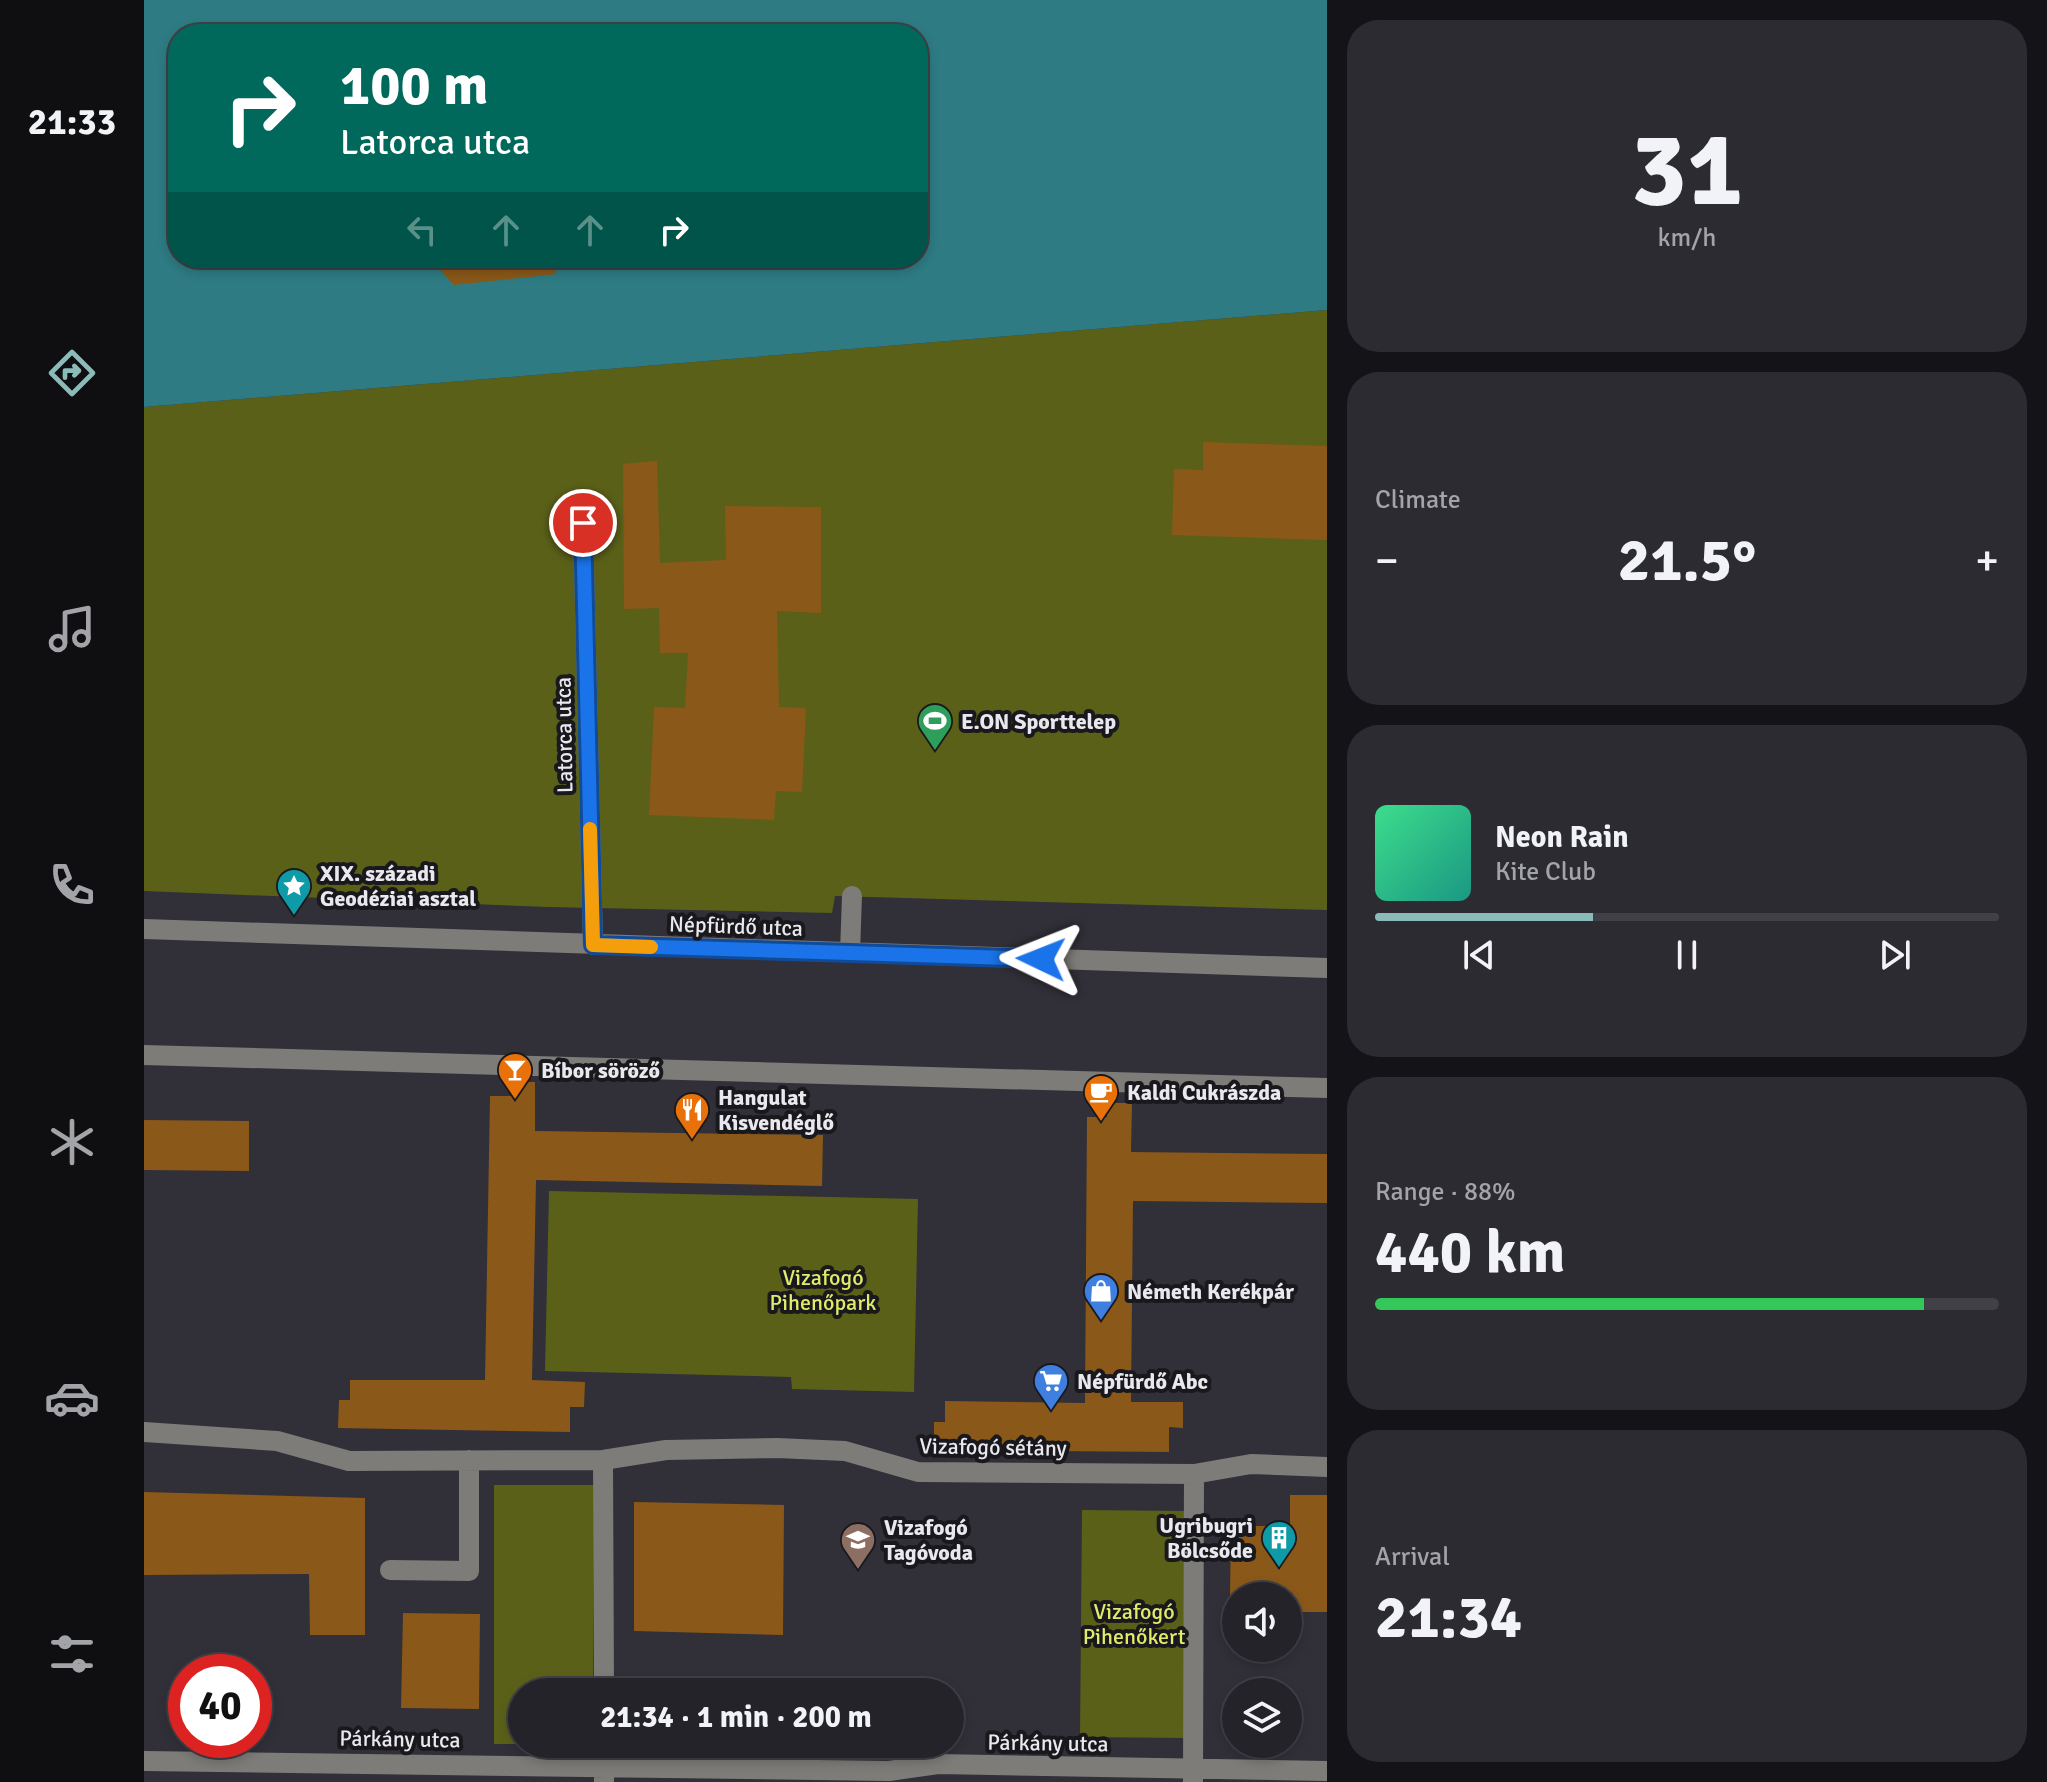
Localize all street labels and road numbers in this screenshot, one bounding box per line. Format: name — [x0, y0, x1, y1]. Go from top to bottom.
street label: Latorca utca — [549, 677, 579, 793]
street label: Népfürdő utca — [669, 910, 803, 942]
street label: Vizafogó sétány — [919, 1432, 1068, 1462]
street label: Párkány utca — [339, 1724, 461, 1754]
street label: Párkány utca — [987, 1728, 1109, 1758]

